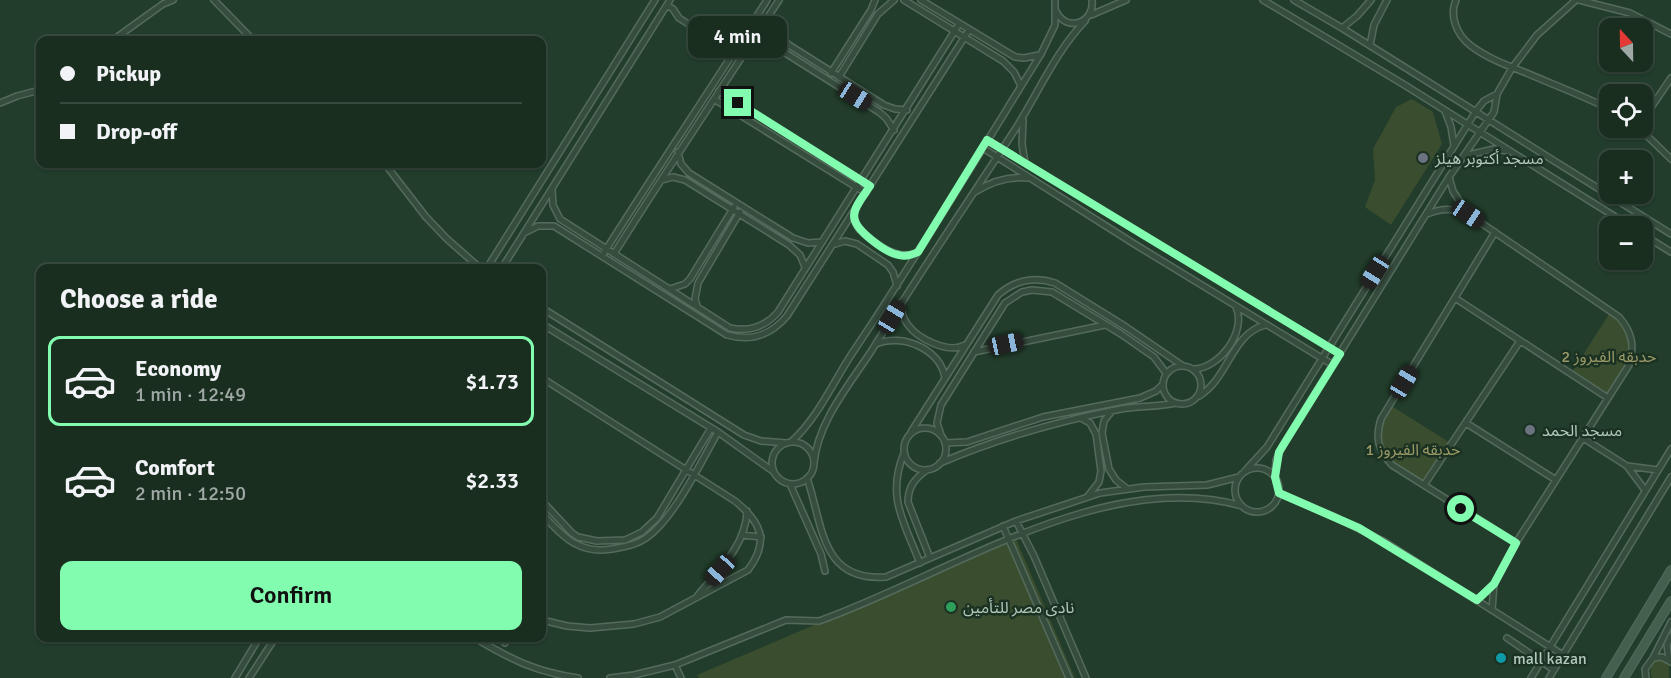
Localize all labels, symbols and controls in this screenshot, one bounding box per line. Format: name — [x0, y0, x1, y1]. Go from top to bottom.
callout: 4 min — [688, 16, 788, 58]
north arrow — [1599, 18, 1653, 72]
map controls — [1599, 18, 1653, 270]
text: 4 min — [714, 24, 761, 49]
text: Pickup — [96, 60, 161, 87]
car — [835, 79, 875, 113]
button: locate — [1599, 84, 1653, 138]
route end — [724, 89, 751, 116]
text: Drop-off — [96, 118, 177, 145]
place label: مسجد أكتوبر هيلز — [1434, 149, 1544, 169]
button: + — [1599, 150, 1653, 204]
marker: مسجد أكتوبر هيلز — [1416, 151, 1430, 165]
car — [1448, 196, 1488, 232]
button: − — [1599, 216, 1653, 270]
car — [1358, 252, 1392, 292]
text: Choose a ride — [60, 283, 218, 316]
car — [875, 297, 909, 337]
car — [987, 331, 1025, 357]
park label: حدبقه الفيروز 2 — [1562, 347, 1656, 367]
icon: car — [63, 354, 117, 408]
text: Economy — [135, 355, 221, 382]
car — [1387, 362, 1421, 402]
text: $1.73 — [465, 368, 519, 395]
text: 1 min · 12:49 — [135, 382, 246, 407]
place label: مسجد الحمد — [1542, 421, 1622, 441]
marker: مسجد الحمد — [1523, 423, 1537, 437]
park label: حدبقه الفيروز 1 — [1366, 440, 1460, 460]
icon: car — [63, 453, 117, 507]
text: Comfort — [135, 454, 215, 481]
text: $2.33 — [465, 467, 519, 494]
text: 2 min · 12:50 — [135, 481, 246, 506]
route start — [1447, 495, 1474, 522]
car — [701, 551, 739, 589]
button: Confirm — [60, 561, 522, 630]
place label: نادى مصر للتأمين — [963, 598, 1074, 618]
marker: نادى مصر للتأمين — [944, 600, 958, 614]
place label: mall kazan — [1513, 649, 1587, 669]
marker: mall kazan — [1494, 651, 1508, 665]

